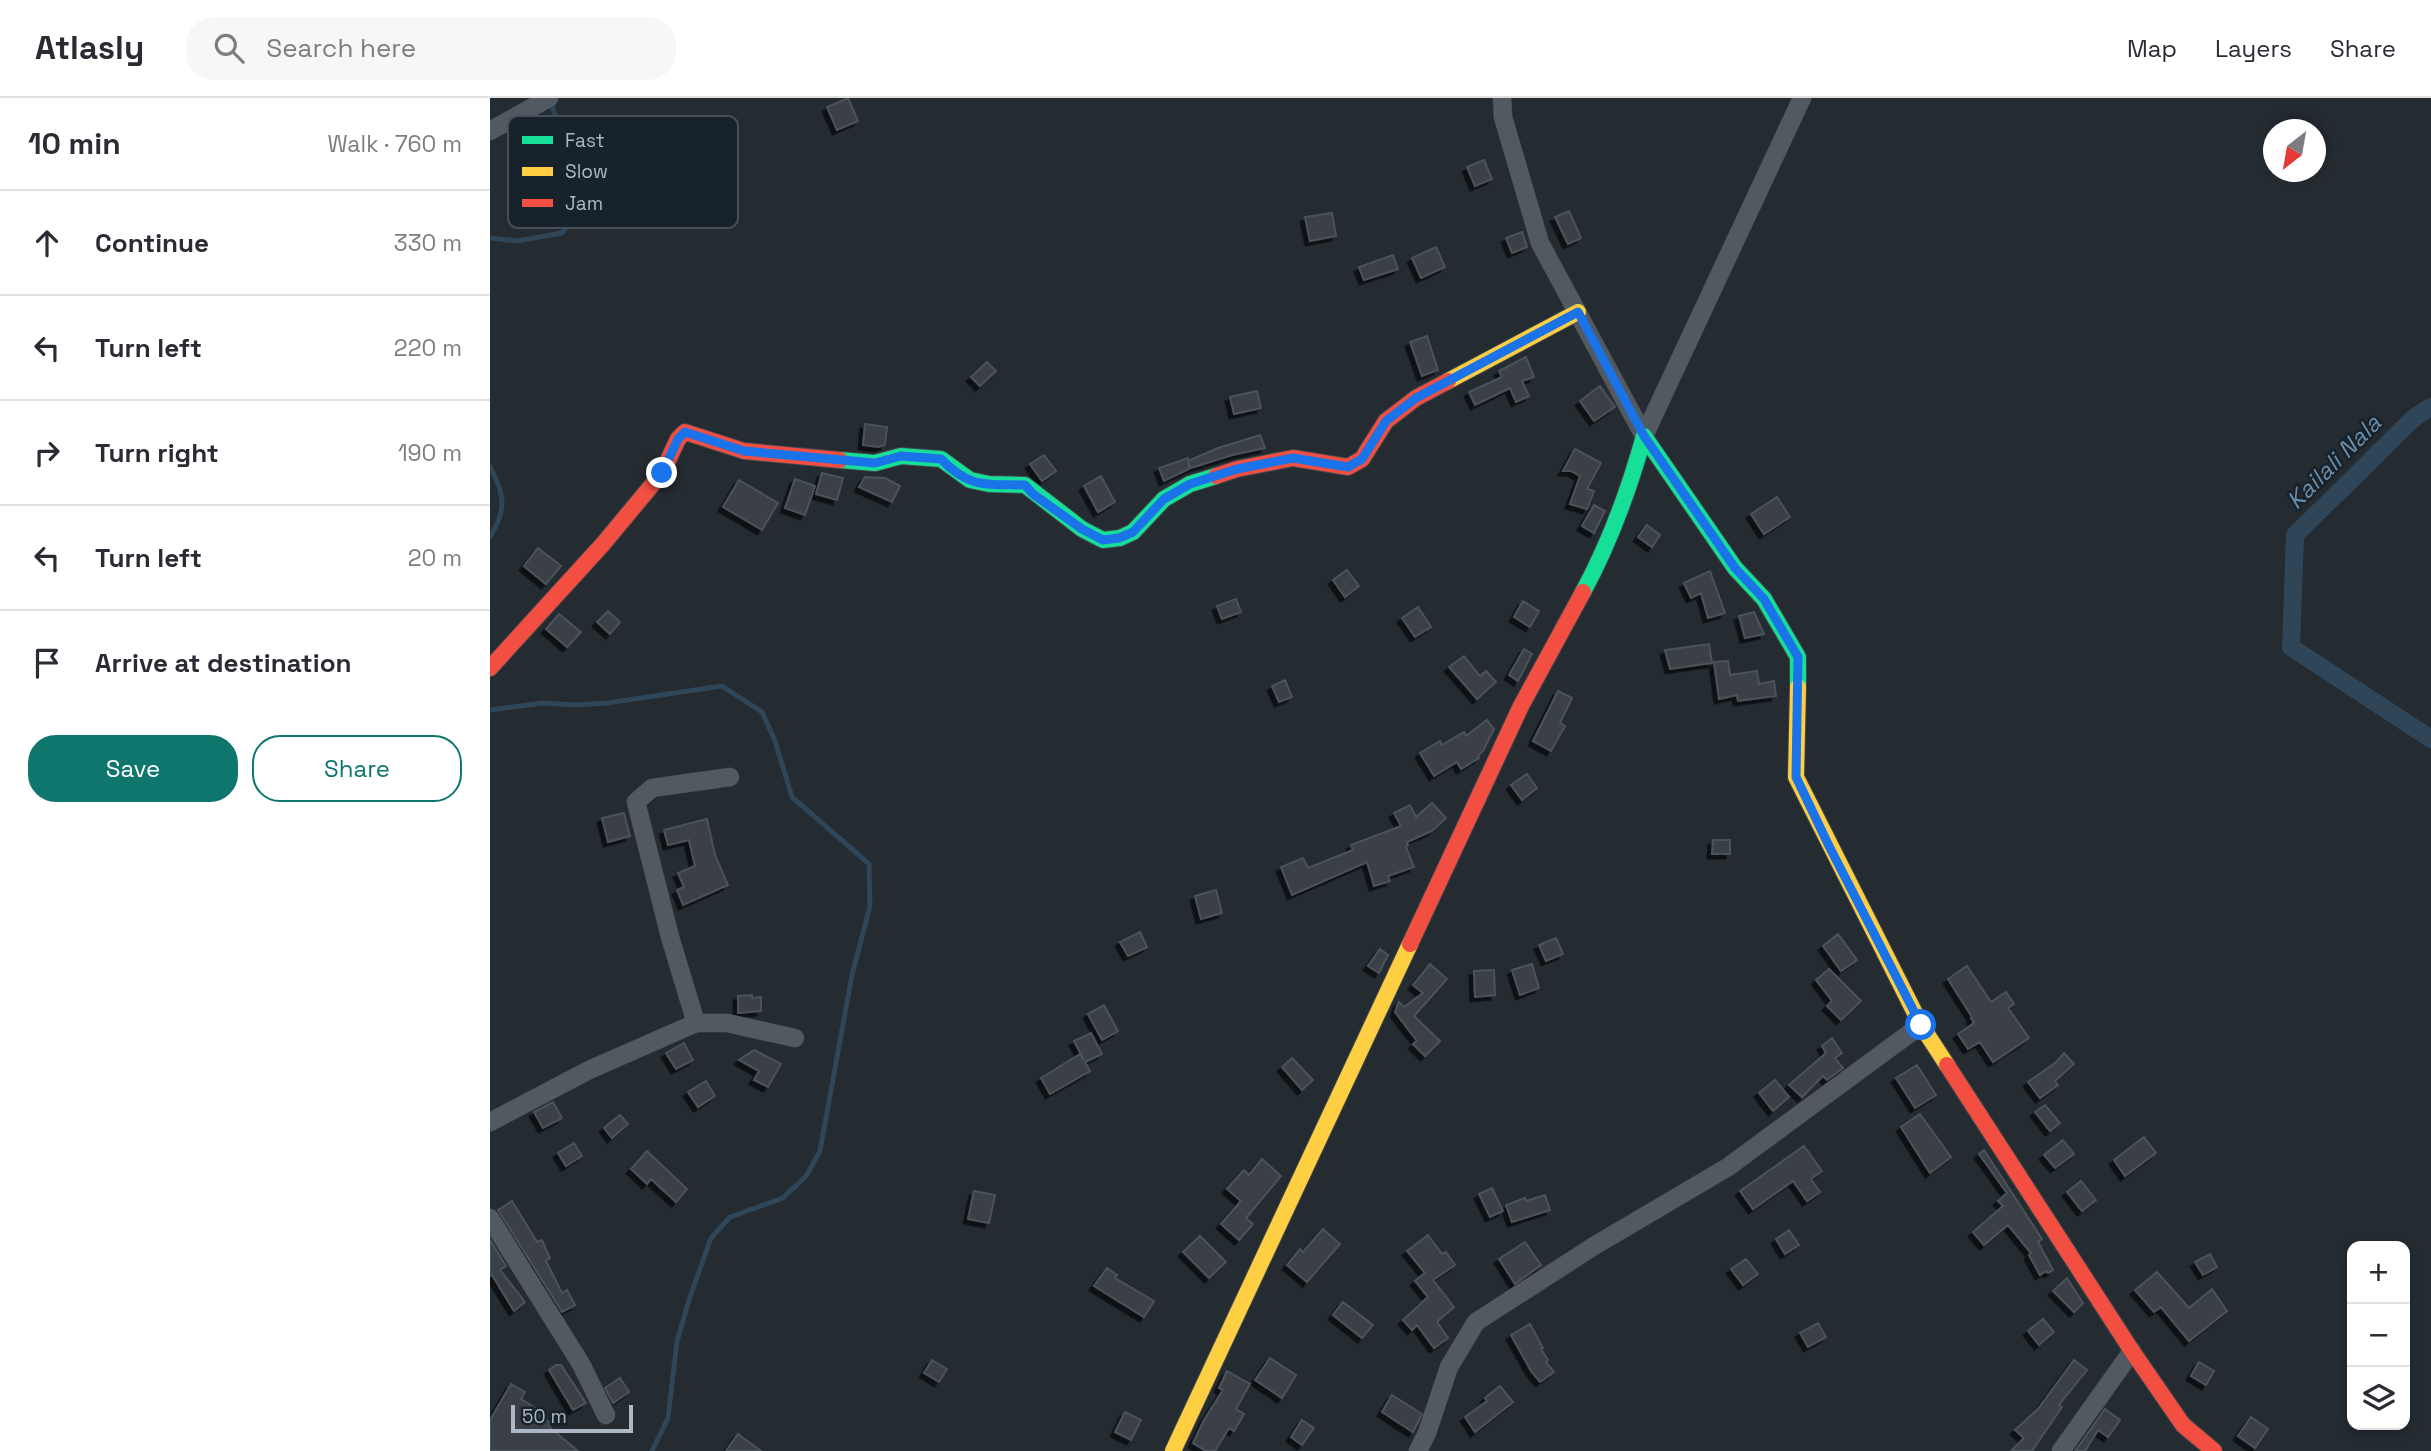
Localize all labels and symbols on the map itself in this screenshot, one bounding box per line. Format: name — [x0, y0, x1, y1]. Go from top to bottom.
legend — [508, 116, 738, 228]
north arrow — [2263, 119, 2326, 182]
text: Fast — [565, 128, 605, 153]
text: Slow — [565, 159, 608, 184]
text: Jam — [565, 191, 603, 216]
water label: Kailali Nala — [2280, 408, 2388, 516]
route end — [646, 457, 677, 488]
route start — [1905, 1009, 1936, 1040]
scale bar — [511, 1402, 634, 1434]

